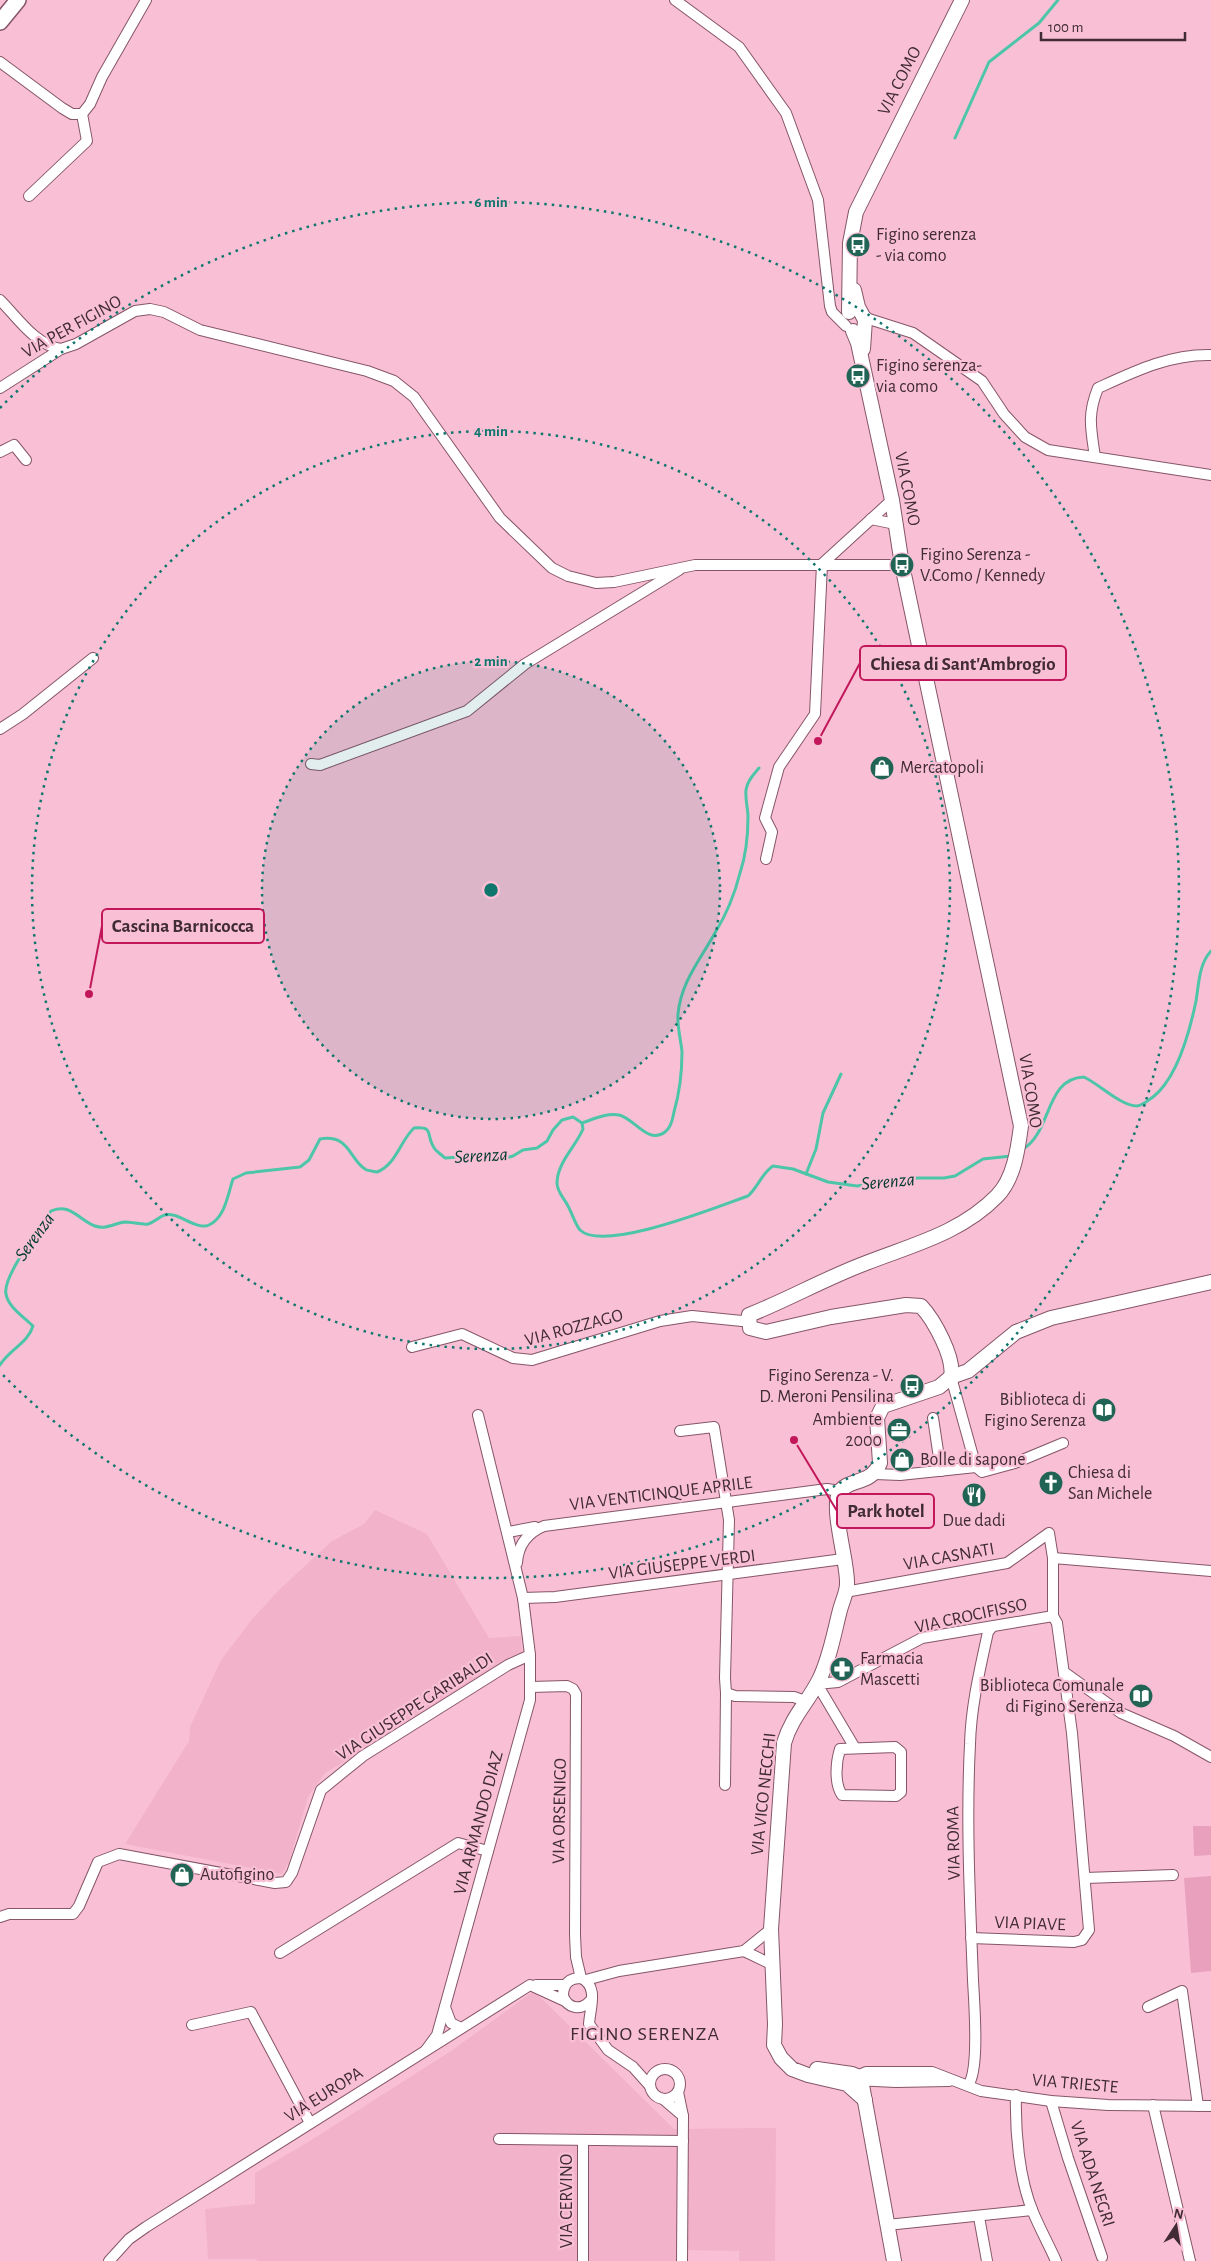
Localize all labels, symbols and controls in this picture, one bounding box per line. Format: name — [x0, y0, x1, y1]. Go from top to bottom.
scale bar — [1041, 10, 1185, 42]
text: 100 m — [1048, 20, 1083, 35]
street label: VIA COMO — [875, 44, 925, 118]
text: 6 min — [474, 195, 508, 210]
place label: Figino serenza - via como — [876, 226, 976, 265]
bus stop icon: Figino serenza - via como — [845, 232, 871, 258]
street label: VIA PER FIGINO — [19, 292, 125, 362]
place label: Figino serenza- via como — [876, 357, 982, 396]
bus stop icon: Figino serenza- via como — [845, 363, 871, 389]
text: 4 min — [474, 424, 508, 439]
street label: VIA COMO — [891, 451, 923, 527]
place label: Figino Serenza - V.Como / Kennedy — [920, 546, 1046, 585]
bus stop icon: Figino Serenza - V.Como / Kennedy — [889, 552, 915, 578]
callout: Chiesa di Sant'Ambrogio — [860, 646, 1066, 680]
text: 2 min — [474, 654, 508, 669]
text: Chiesa di Sant'Ambrogio — [870, 655, 1056, 674]
shop icon: Mercatopoli — [869, 755, 895, 781]
place label: Mercatopoli — [900, 759, 984, 777]
centre of rings — [482, 881, 500, 899]
callout: Cascina Barnicocca — [102, 909, 264, 943]
text: Cascina Barnicocca — [112, 917, 254, 936]
street label: VIA COMO — [1015, 1053, 1045, 1129]
water label: Serenza — [454, 1145, 508, 1167]
water label: Serenza — [860, 1170, 916, 1194]
water label: Serenza — [12, 1210, 58, 1264]
street label: VIA ROZZAGO — [523, 1306, 625, 1350]
place label: Figino Serenza - V. D. Meroni Pensilina — [759, 1367, 894, 1406]
bus stop icon: Figino Serenza - V. D. Meroni Pensilina — [899, 1373, 925, 1399]
place label: Biblioteca di Figino Serenza — [984, 1391, 1086, 1430]
library icon: Biblioteca di Figino Serenza — [1091, 1397, 1117, 1423]
place label: Ambiente 2000 — [812, 1411, 882, 1450]
office icon: Ambiente 2000 — [886, 1417, 912, 1443]
shop icon: Bolle di sapone — [889, 1447, 915, 1473]
place label: Bolle di sapone — [920, 1451, 1026, 1469]
place label: Chiesa di San Michele — [1068, 1464, 1152, 1503]
church icon: Chiesa di San Michele — [1038, 1470, 1064, 1496]
street label: VIA VENTICINQUE APRILE — [569, 1474, 754, 1514]
restaurant icon: Due dadi — [961, 1482, 987, 1508]
callout: Park hotel — [837, 1494, 934, 1528]
text: Park hotel — [847, 1502, 925, 1521]
place label: Due dadi — [942, 1512, 1006, 1530]
street label: VIA CASNATI — [902, 1540, 996, 1574]
street label: VIA GIUSEPPE VERDI — [607, 1547, 757, 1583]
street label: VIA CROCIFISSO — [913, 1595, 1029, 1637]
street label: VIA GIUSEPPE GARIBALDI — [333, 1650, 497, 1764]
place label: Farmacia Mascetti — [860, 1650, 924, 1689]
pharmacy icon: Farmacia Mascetti — [829, 1656, 855, 1682]
place label: Biblioteca Comunale di Figino Serenza — [980, 1677, 1124, 1716]
library icon: Biblioteca Comunale di Figino Serenza — [1128, 1683, 1154, 1709]
street label: VIA VICO NECCHI — [749, 1732, 779, 1856]
street label: VIA ARMANDO DIAZ — [451, 1749, 507, 1897]
street label: VIA ORSENIGO — [550, 1758, 570, 1864]
street label: VIA ROMA — [944, 1805, 964, 1880]
shop icon: Autofigino — [169, 1862, 195, 1888]
place label: Autofigino — [200, 1866, 275, 1884]
street label: VIA PIAVE — [994, 1914, 1066, 1934]
district label: FIGINO SERENZA — [570, 2024, 720, 2044]
street label: VIA EUROPA — [282, 2064, 367, 2126]
street label: VIA TRIESTE — [1031, 2071, 1119, 2097]
street label: VIA ADA NEGRI — [1066, 2119, 1118, 2229]
street label: VIA CERVINO — [558, 2154, 576, 2248]
north arrow — [1151, 2201, 1201, 2251]
text: N — [1172, 2206, 1185, 2222]

